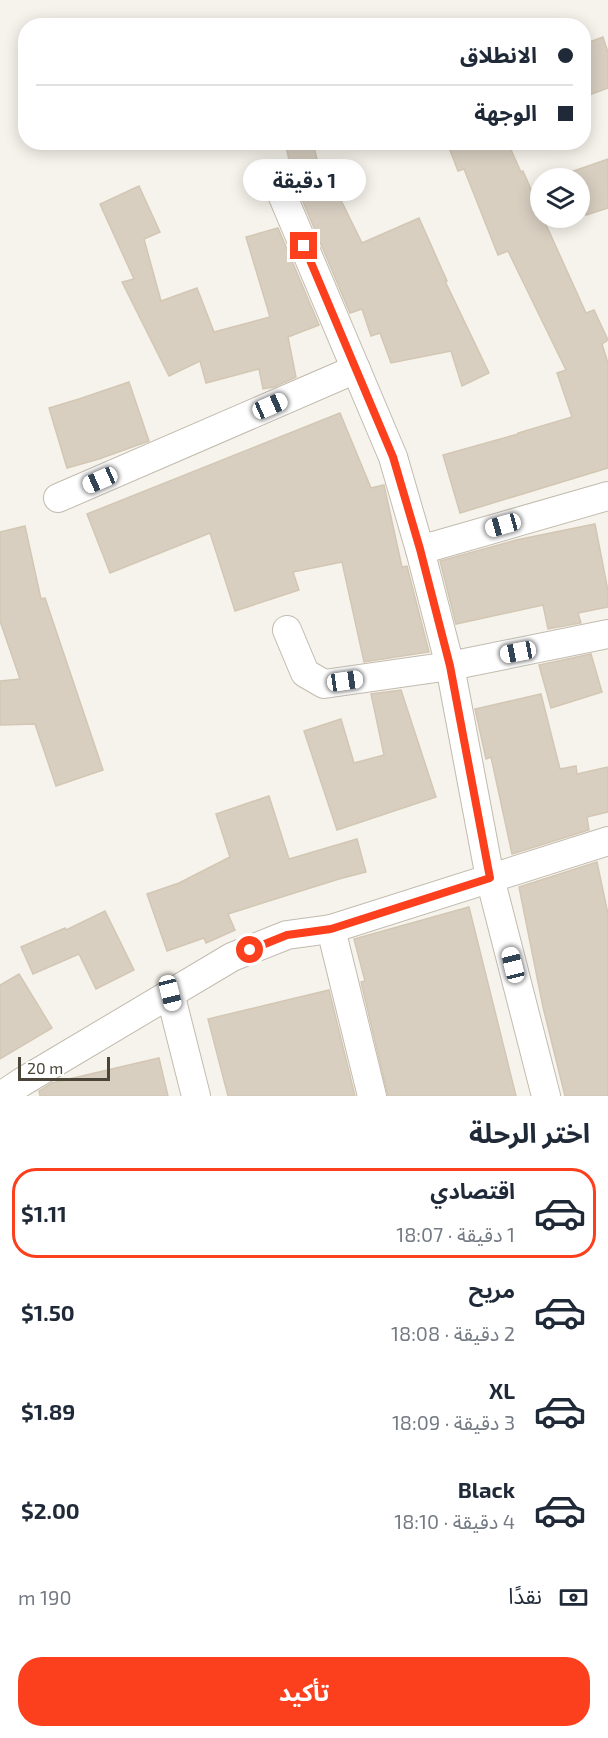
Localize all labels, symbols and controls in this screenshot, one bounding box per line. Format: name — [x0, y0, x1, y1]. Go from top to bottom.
text: الانطلاق — [460, 41, 537, 67]
text: الوجهة — [474, 99, 537, 125]
callout: 1 دقيقة — [242, 159, 366, 201]
text: 1 دقيقة — [273, 168, 336, 192]
map controls — [530, 168, 590, 228]
button: layers — [530, 168, 590, 228]
route end — [290, 232, 317, 259]
car — [250, 390, 290, 422]
car — [80, 464, 120, 496]
car — [483, 511, 523, 539]
car — [499, 640, 537, 664]
car — [326, 670, 364, 692]
route start — [236, 936, 263, 963]
car — [500, 945, 526, 985]
car — [157, 973, 183, 1013]
scale bar — [18, 1054, 110, 1082]
text: 20 m — [27, 1058, 63, 1077]
text: اختر الرحلة — [469, 1116, 590, 1148]
text: اقتصادي — [430, 1177, 515, 1203]
icon: car — [533, 1186, 587, 1240]
text: $1.11 — [21, 1200, 67, 1226]
text: 1 دقيقة · 18:07 — [396, 1222, 515, 1246]
text: مريح — [469, 1276, 515, 1302]
icon: car — [533, 1285, 587, 1339]
text: $1.50 — [21, 1299, 75, 1325]
text: 2 دقيقة · 18:08 — [391, 1321, 515, 1345]
text: XL — [489, 1377, 515, 1403]
icon: car — [533, 1384, 587, 1438]
text: $1.89 — [21, 1398, 75, 1424]
text: 3 دقيقة · 18:09 — [392, 1410, 515, 1434]
text: Black — [458, 1476, 515, 1502]
icon: car — [533, 1483, 587, 1537]
text: $2.00 — [21, 1497, 80, 1523]
text: 4 دقيقة · 18:10 — [394, 1509, 515, 1533]
icon: cash — [557, 1581, 590, 1614]
text: نقدًا — [508, 1582, 542, 1608]
text: 190 m — [18, 1585, 71, 1609]
button: تأكيد — [18, 1657, 590, 1726]

